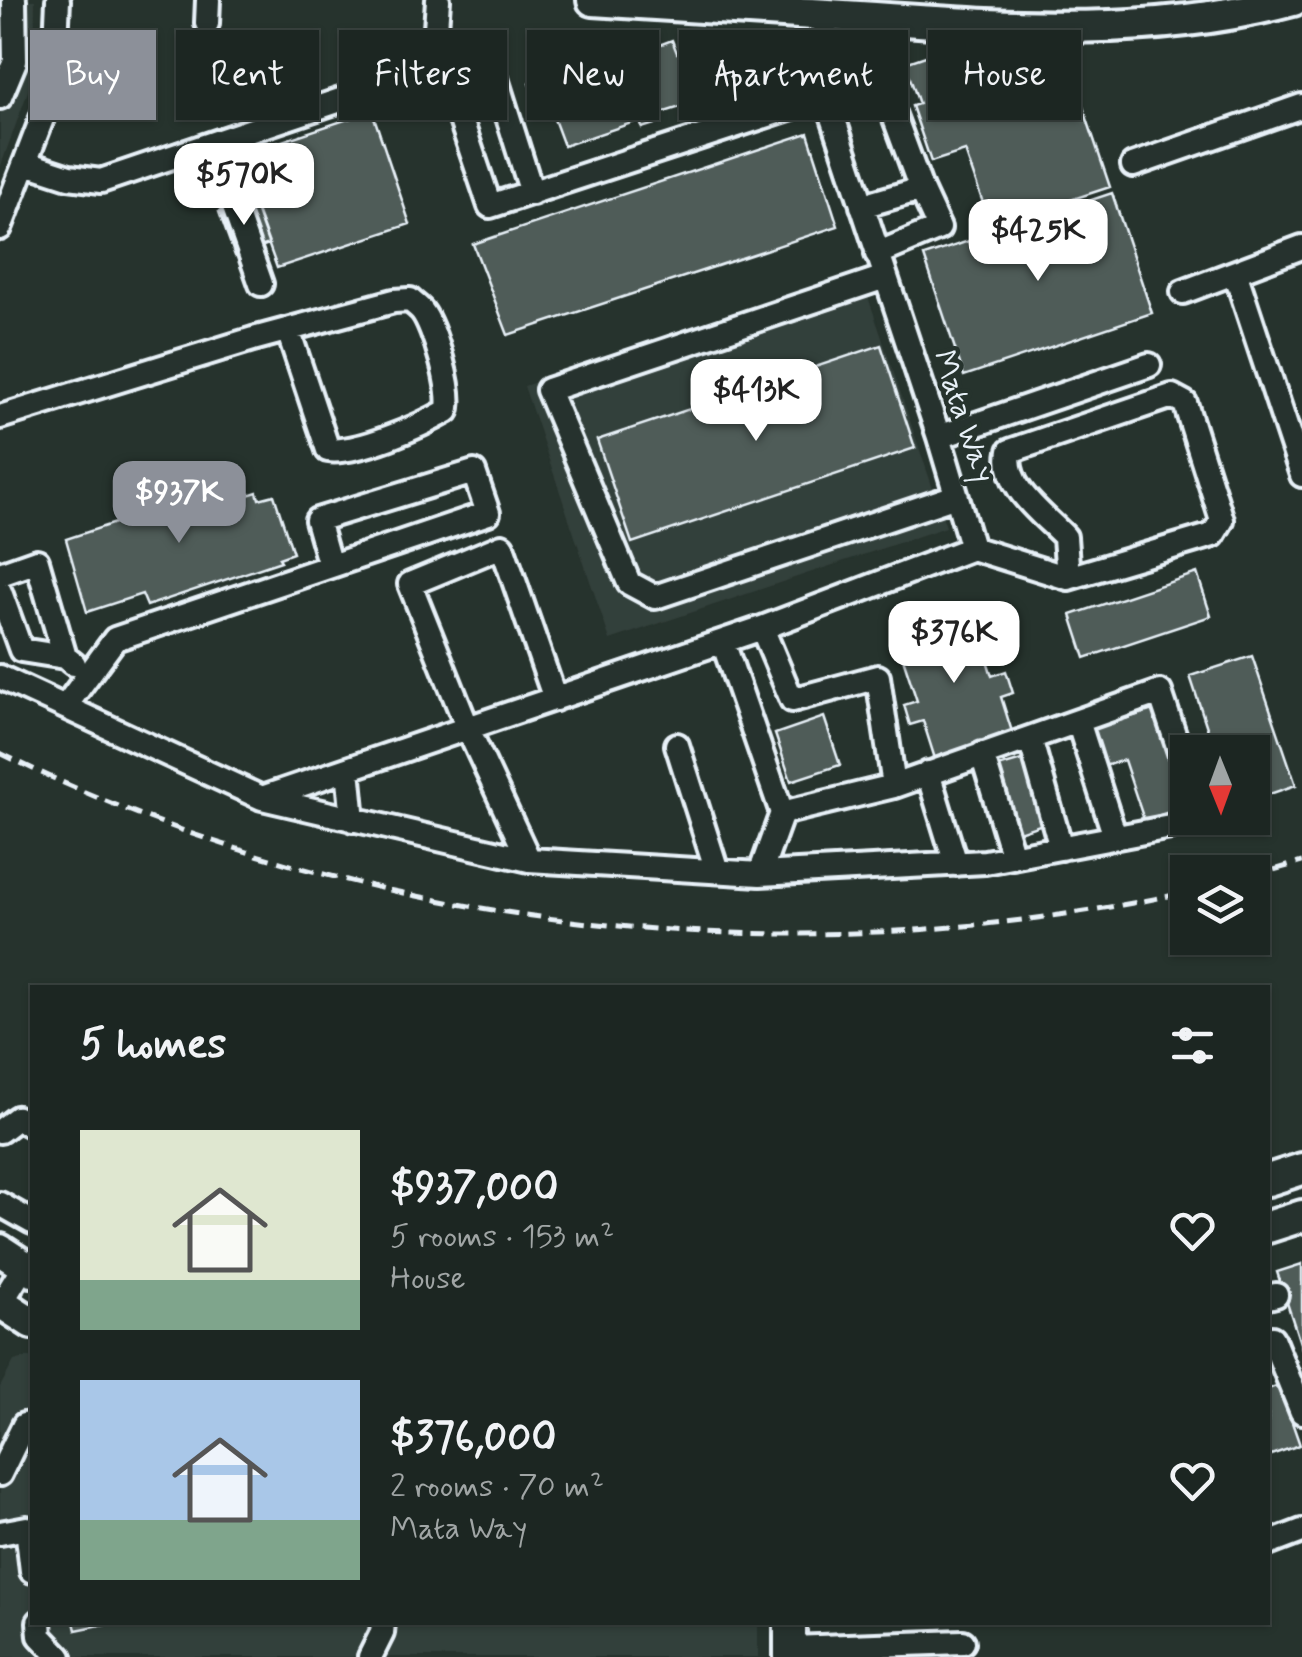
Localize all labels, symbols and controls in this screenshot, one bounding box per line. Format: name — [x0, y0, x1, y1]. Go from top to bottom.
chip: Buy — [30, 30, 156, 120]
chip: Rent — [176, 30, 319, 120]
chip: Filters — [339, 30, 507, 120]
chip: New — [527, 30, 659, 120]
chip: Apartment — [679, 30, 908, 120]
chip: House — [928, 30, 1081, 120]
pin: $570K — [174, 143, 314, 228]
text: $570K — [196, 154, 292, 196]
pin: $425K — [968, 199, 1108, 284]
text: $425K — [991, 210, 1085, 252]
street label: Mata Way — [922, 345, 1004, 488]
pin: $413K — [686, 359, 826, 444]
text: $413K — [713, 370, 799, 412]
pin: $937K — [109, 461, 249, 546]
text: $937K — [135, 472, 223, 514]
pin: $376K — [884, 601, 1024, 686]
text: $376K — [910, 612, 998, 654]
north arrow — [1170, 735, 1270, 835]
map controls — [1170, 735, 1270, 955]
button: layers — [1170, 855, 1270, 955]
text: 5 homes — [80, 1018, 226, 1073]
icon: filters — [1165, 1018, 1220, 1073]
text: $937,000 — [390, 1161, 558, 1216]
icon: home — [160, 1170, 280, 1290]
icon: heart — [1165, 1203, 1220, 1258]
text: 5 rooms · 153 m² — [390, 1216, 614, 1258]
text: House — [390, 1258, 466, 1300]
text: $376,000 — [390, 1411, 556, 1466]
icon: home — [160, 1420, 280, 1540]
icon: heart — [1165, 1453, 1220, 1508]
text: 2 rooms · 70 m² — [390, 1466, 604, 1508]
text: Mata Way — [390, 1508, 527, 1550]

